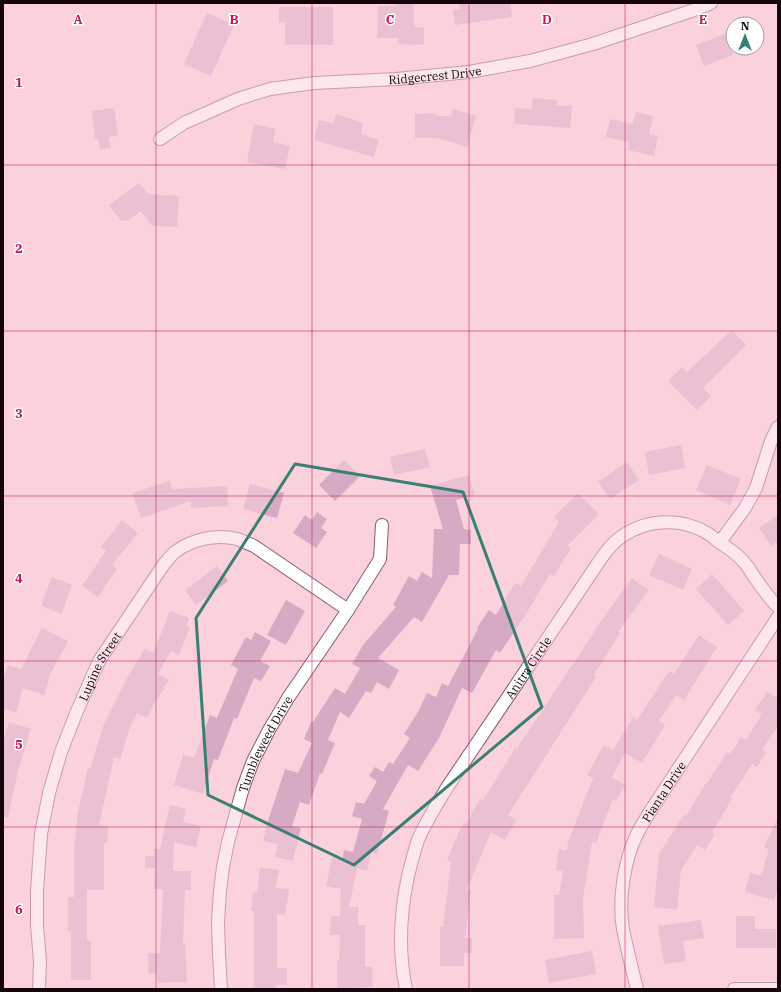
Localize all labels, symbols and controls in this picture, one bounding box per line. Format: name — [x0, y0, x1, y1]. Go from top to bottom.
text: A — [73, 11, 83, 28]
text: B — [229, 11, 239, 28]
text: C — [386, 11, 395, 28]
text: D — [542, 11, 552, 28]
text: E — [699, 11, 707, 28]
north arrow — [725, 16, 765, 56]
text: N — [741, 19, 750, 33]
street label: Ridgecrest Drive — [388, 62, 482, 87]
text: 1 — [15, 74, 23, 91]
text: 2 — [15, 240, 23, 257]
text: 3 — [15, 405, 23, 422]
text: 4 — [15, 570, 23, 587]
street label: Lupine Street — [75, 629, 124, 703]
street label: Anitra Circle — [502, 633, 554, 701]
street label: Tumbleweed Drive — [235, 693, 295, 794]
text: 5 — [15, 736, 23, 753]
street label: Pianta Drive — [638, 758, 689, 825]
text: 6 — [15, 901, 23, 918]

